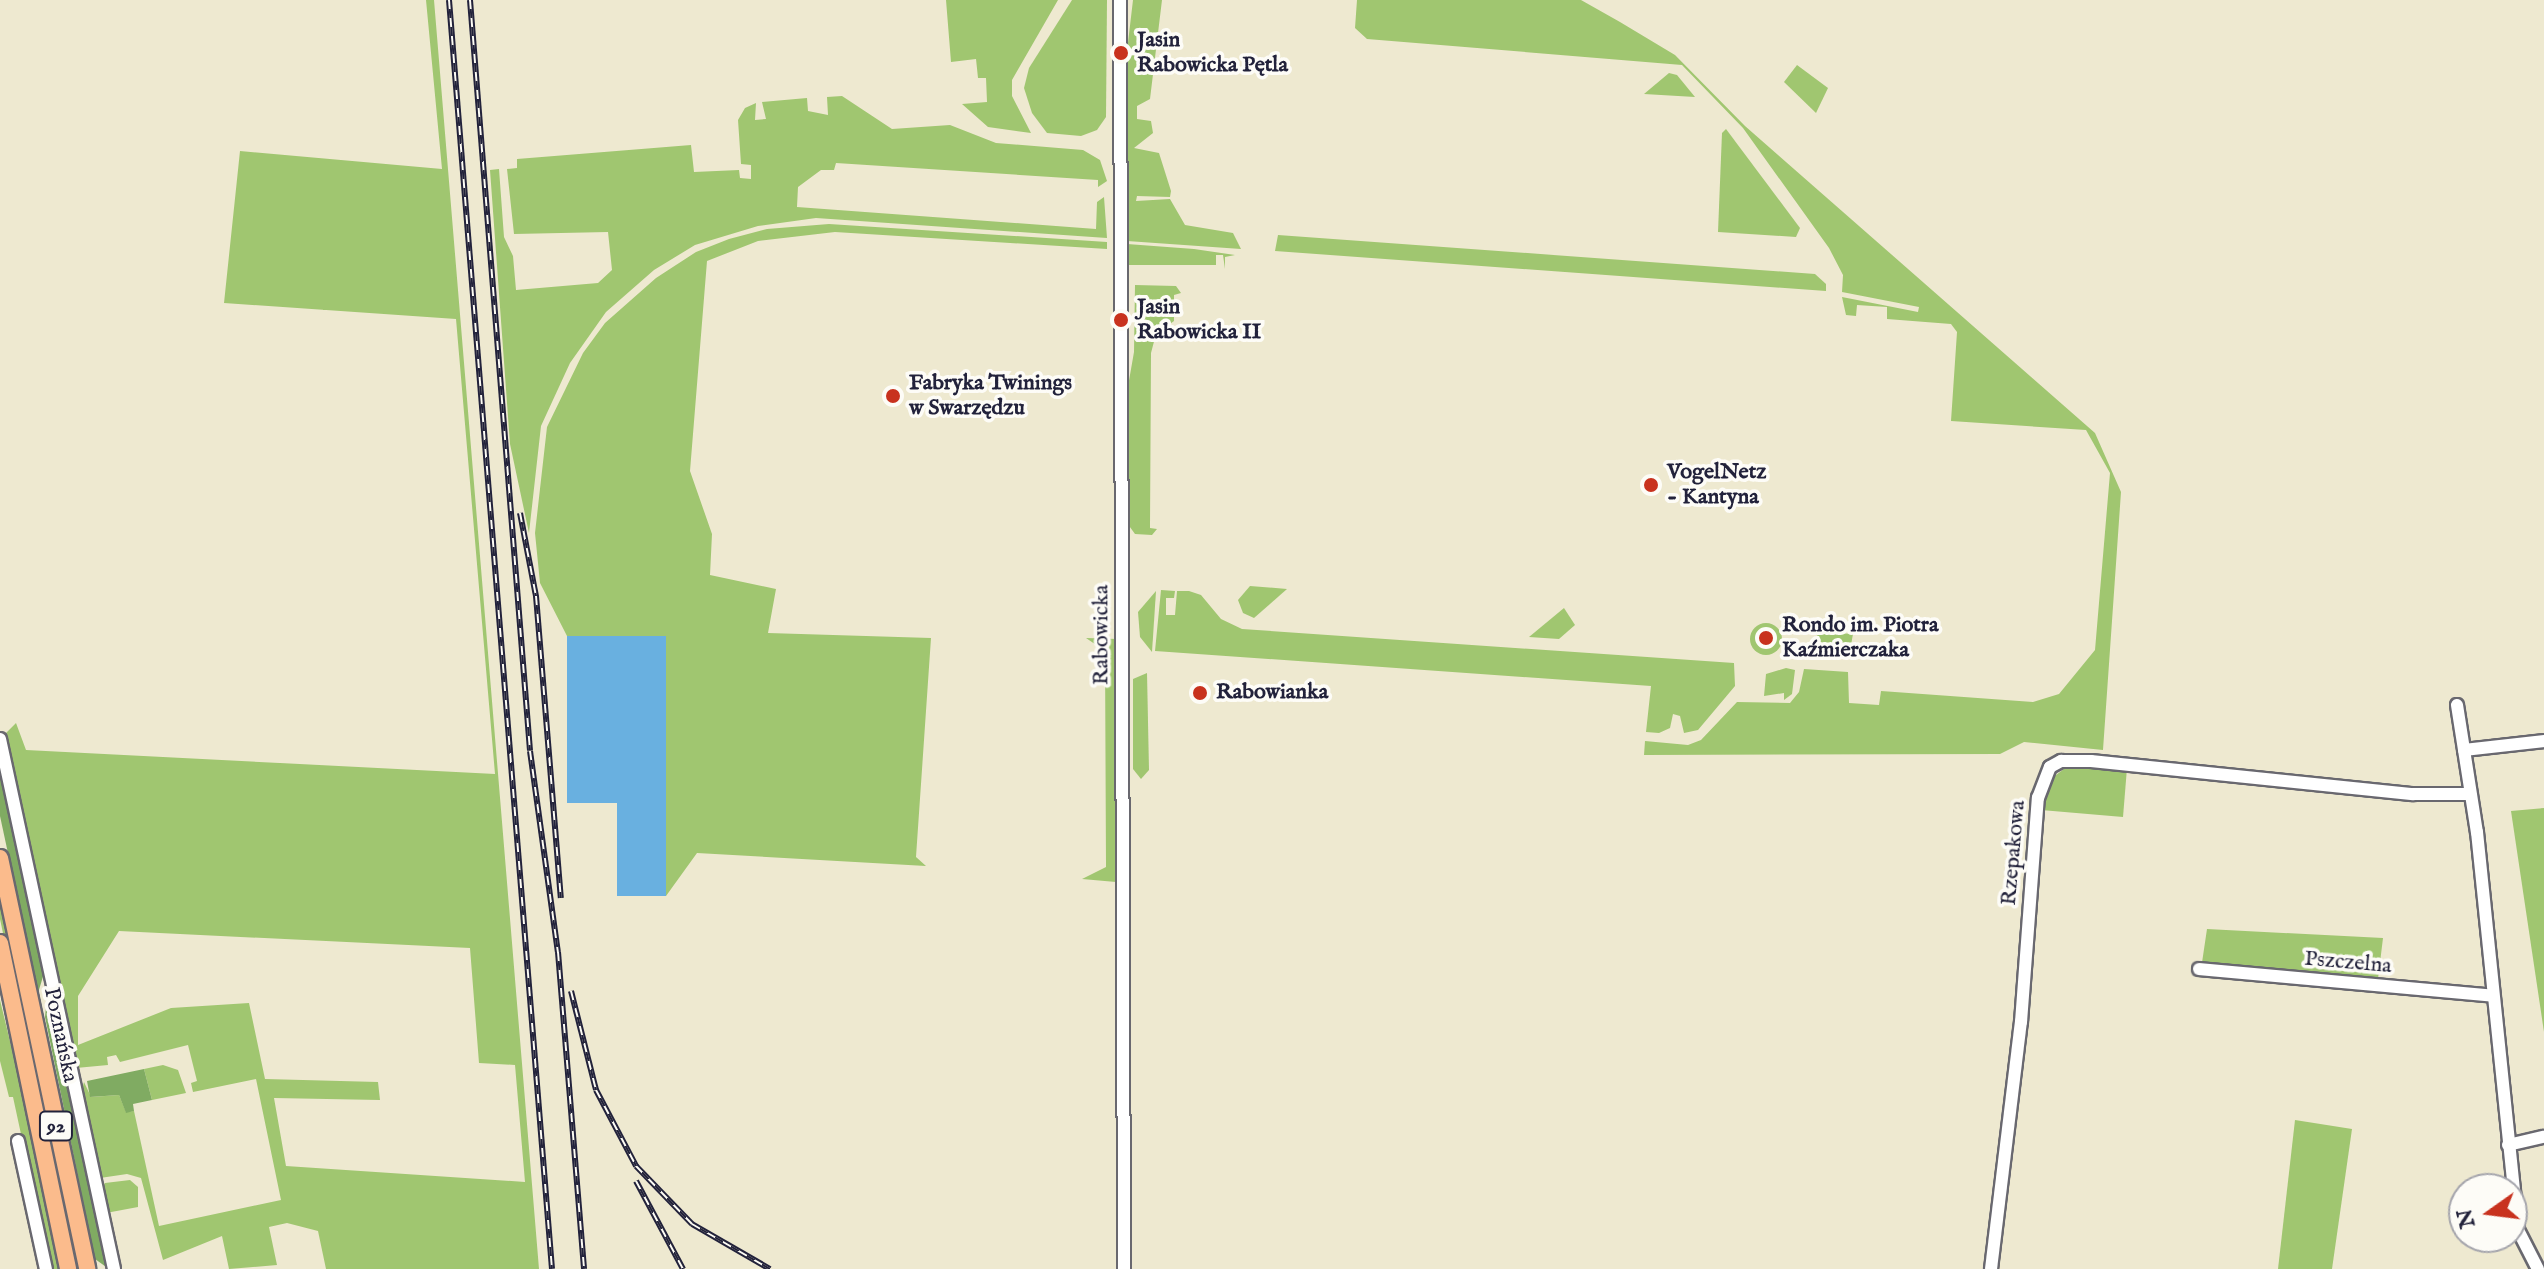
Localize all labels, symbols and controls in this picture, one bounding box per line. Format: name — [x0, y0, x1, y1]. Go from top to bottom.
place label: Jasin Rabowicka Pętla — [1137, 27, 1288, 78]
marker: Jasin Rabowicka Pętla — [1112, 44, 1130, 62]
place label: Jasin Rabowicka II — [1137, 294, 1261, 346]
marker: Jasin Rabowicka II — [1112, 311, 1130, 329]
place label: Fabryka Twinings w Swarzędzu — [909, 370, 1072, 422]
marker: Fabryka Twinings w Swarzędzu — [884, 387, 902, 405]
place label: VogelNetz - Kantyna — [1667, 459, 1766, 510]
marker: VogelNetz - Kantyna — [1642, 476, 1660, 494]
street label: Rabowicka — [1089, 585, 1115, 685]
place label: Rondo im. Piotra Kaźmierczaka — [1782, 612, 1938, 664]
marker: Rondo im. Piotra Kaźmierczaka — [1757, 629, 1775, 647]
place label: Rabowianka — [1216, 680, 1328, 706]
marker: Rabowianka — [1191, 684, 1209, 702]
street label: Rzepakowa — [1996, 799, 2032, 907]
street label: Pszczelna — [2303, 946, 2393, 980]
street label: Poznańska — [37, 985, 83, 1085]
road number: 92 — [38, 1110, 74, 1142]
north arrow — [2448, 1173, 2528, 1253]
text: N — [2451, 1206, 2483, 1231]

